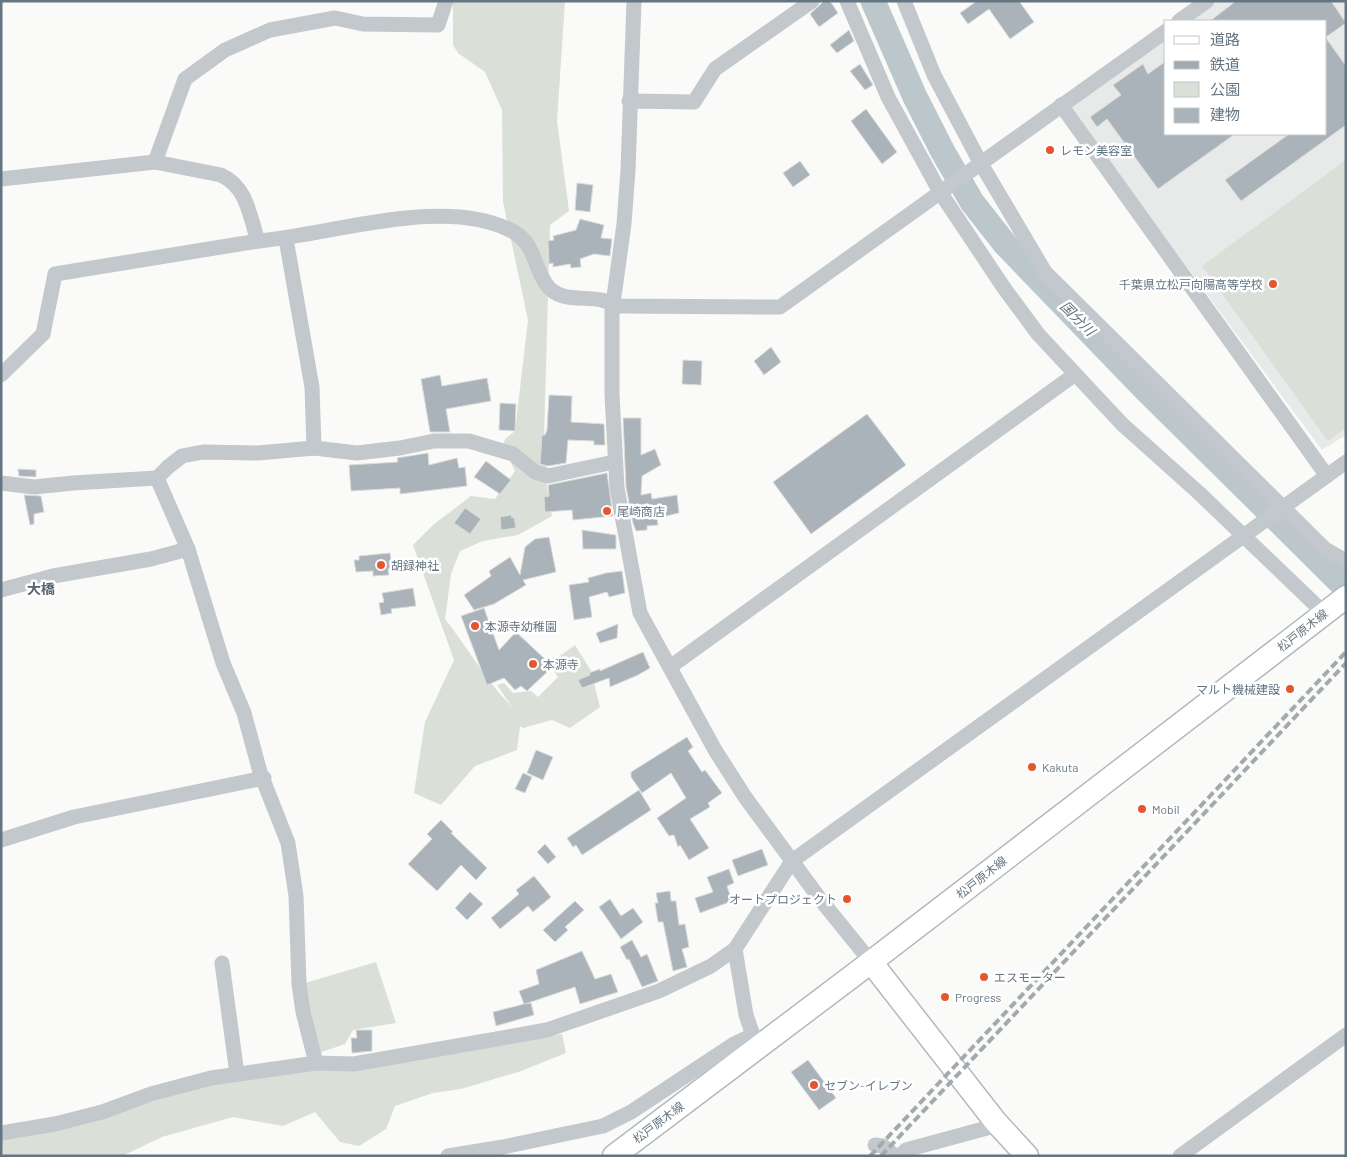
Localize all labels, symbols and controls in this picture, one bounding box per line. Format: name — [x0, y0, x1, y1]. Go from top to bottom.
legend — [1164, 20, 1327, 135]
text: 道路 — [1210, 30, 1240, 48]
text: 鉄道 — [1210, 55, 1240, 73]
text: 公園 — [1210, 80, 1240, 98]
text: 建物 — [1210, 105, 1240, 123]
place label: レモン美容室 — [1060, 143, 1132, 157]
marker: レモン美容室 — [1044, 144, 1056, 156]
place label: 千葉県立松戸向陽高等学校 — [1119, 277, 1263, 291]
marker: 千葉県立松戸向陽高等学校 — [1267, 278, 1279, 290]
water label: 国分川 — [1057, 297, 1100, 340]
place label: 尾崎商店 — [617, 504, 665, 518]
marker: 尾崎商店 — [601, 505, 613, 517]
place label: 胡録神社 — [391, 558, 439, 572]
marker: 胡録神社 — [375, 559, 387, 571]
district label: 大橋 — [27, 580, 55, 597]
street label: 松戸原木線 — [1274, 606, 1330, 654]
place label: 本源寺幼稚園 — [485, 619, 557, 633]
marker: 本源寺幼稚園 — [469, 620, 481, 632]
place label: 本源寺 — [543, 657, 579, 671]
marker: 本源寺 — [527, 658, 539, 670]
place label: マルト機械建設 — [1196, 682, 1280, 696]
marker: マルト機械建設 — [1284, 683, 1296, 695]
place label: Kakuta — [1042, 760, 1078, 774]
marker: Kakuta — [1026, 761, 1038, 773]
place label: Mobil — [1152, 802, 1180, 816]
marker: Mobil — [1136, 803, 1148, 815]
street label: 松戸原木線 — [953, 853, 1009, 901]
place label: オートプロジェクト — [729, 892, 837, 906]
marker: オートプロジェクト — [841, 893, 853, 905]
place label: エスモーター — [994, 970, 1066, 984]
marker: エスモーター — [978, 971, 990, 983]
place label: Progress — [955, 990, 1002, 1004]
marker: Progress — [939, 991, 951, 1003]
place label: セブン-イレブン — [824, 1078, 913, 1092]
marker: セブン-イレブン — [808, 1079, 820, 1091]
street label: 松戸原木線 — [630, 1098, 686, 1146]

